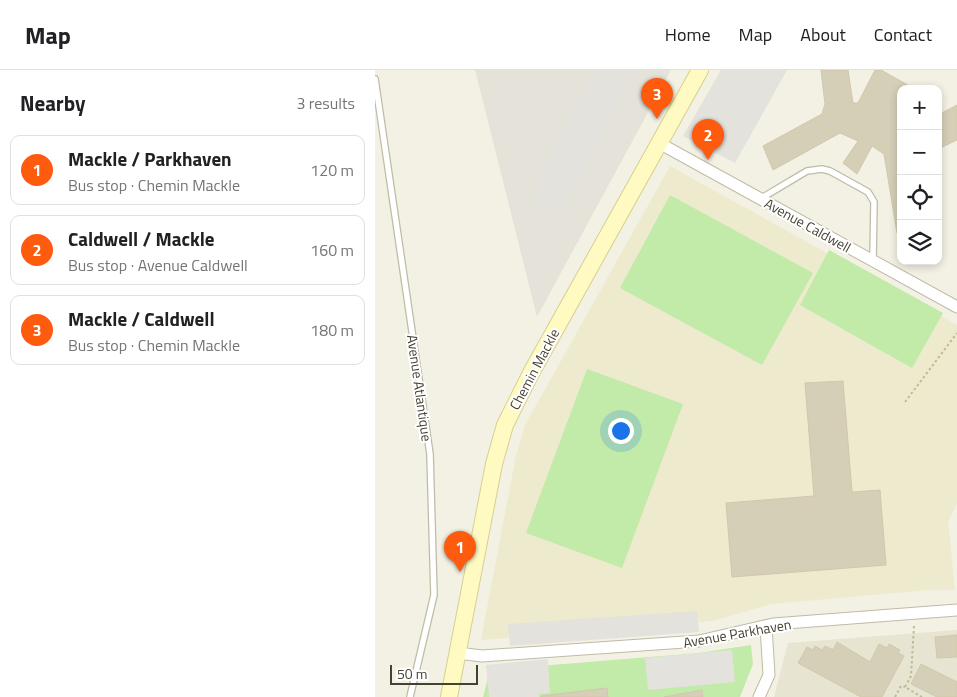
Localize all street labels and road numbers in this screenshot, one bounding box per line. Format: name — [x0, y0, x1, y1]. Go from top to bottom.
street label: Avenue Caldwell — [761, 192, 855, 258]
street label: Chemin Mackle — [504, 325, 564, 413]
street label: Avenue Atlantique — [402, 333, 438, 443]
street label: Avenue Parkhaven — [681, 613, 793, 653]

